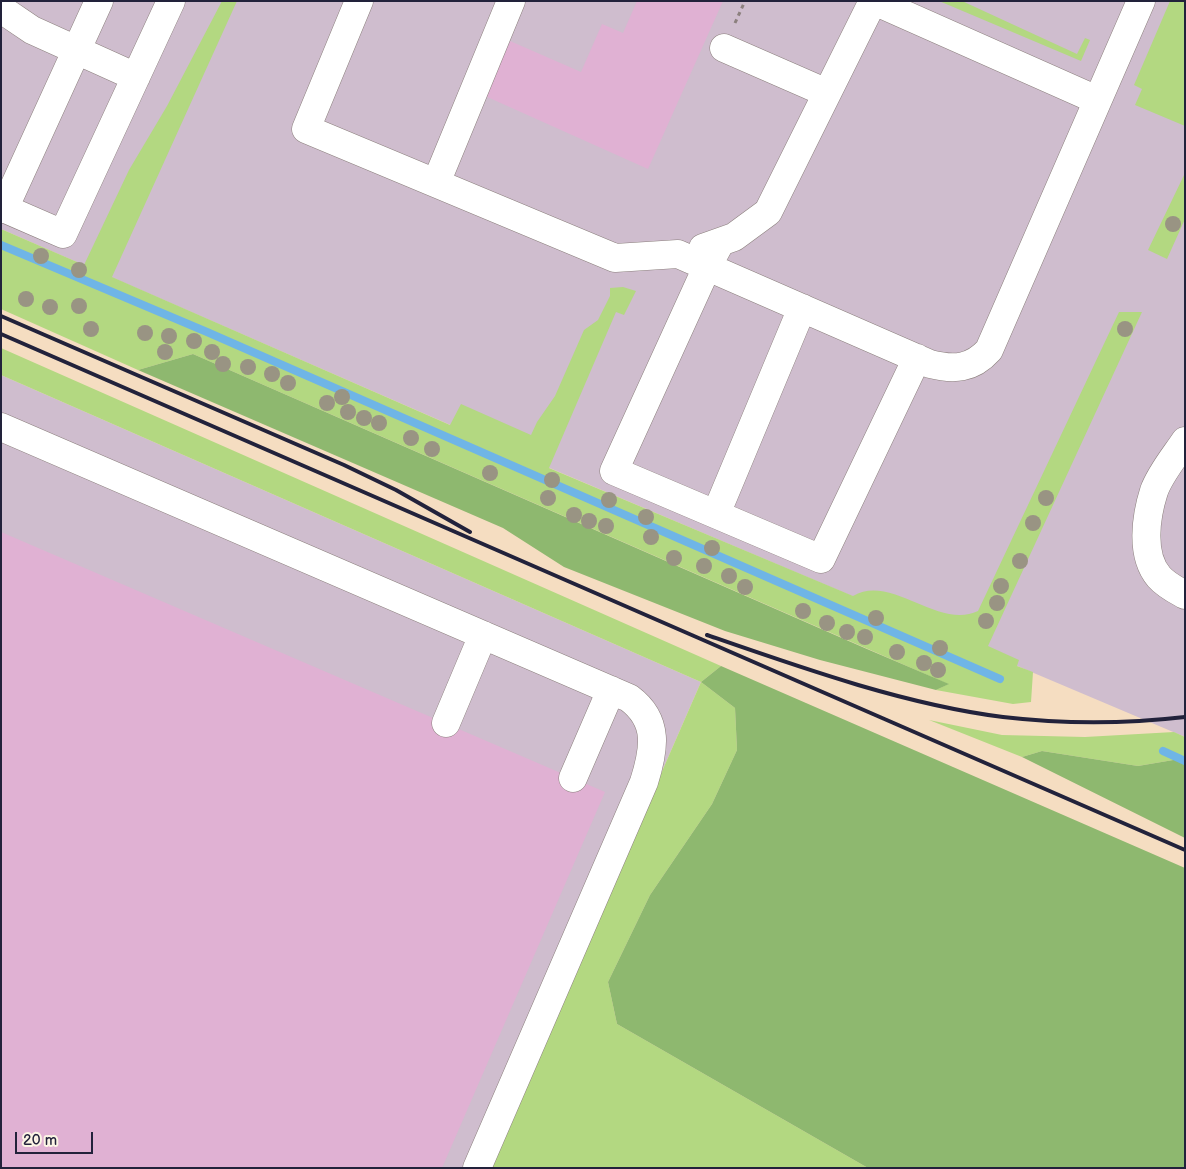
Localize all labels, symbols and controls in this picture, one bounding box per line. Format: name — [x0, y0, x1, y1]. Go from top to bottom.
scale bar — [18, 1122, 95, 1154]
text: 20 m — [23, 1131, 57, 1150]

